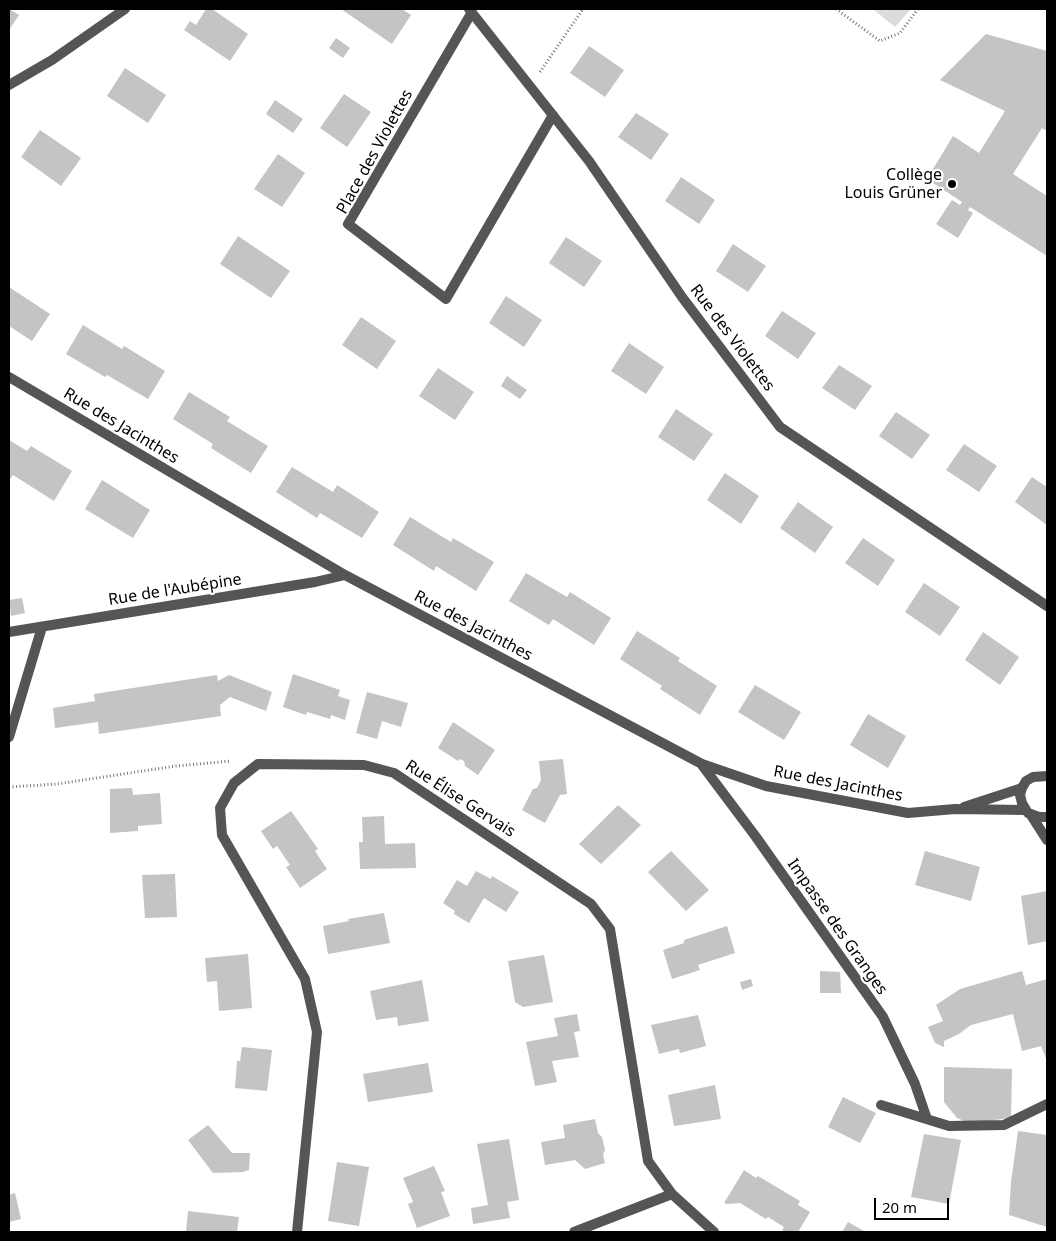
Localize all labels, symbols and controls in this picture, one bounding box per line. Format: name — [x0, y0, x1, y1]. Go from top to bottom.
street label: Place des Violettes — [333, 87, 417, 217]
place label: Collège Louis Grüner — [844, 165, 942, 203]
marker: Collège Louis Grüner — [946, 178, 958, 190]
street label: Rue des Violettes — [686, 281, 778, 395]
street label: Rue des Jacinthes — [60, 384, 182, 468]
street label: Rue de l'Aubépine — [107, 570, 243, 610]
street label: Rue des Jacinthes — [411, 587, 535, 665]
street label: Rue Élise Gervais — [401, 756, 519, 842]
street label: Rue des Jacinthes — [772, 762, 904, 806]
street label: Impasse des Granges — [783, 855, 891, 999]
scale bar — [876, 1188, 951, 1220]
text: 20 m — [882, 1197, 917, 1217]

